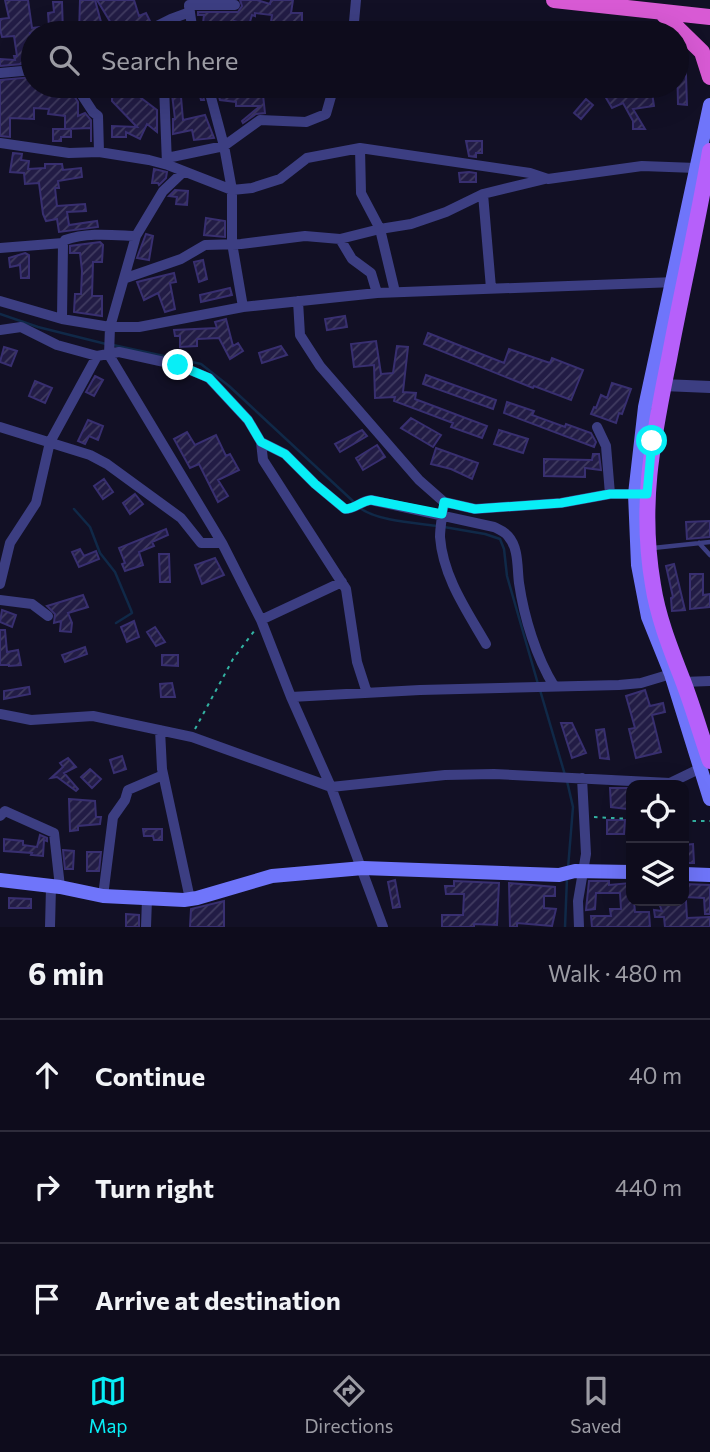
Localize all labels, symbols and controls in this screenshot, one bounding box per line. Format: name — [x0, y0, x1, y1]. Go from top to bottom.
search box — [21, 21, 689, 98]
icon: search — [45, 41, 83, 79]
text: Search here — [101, 44, 239, 75]
route end — [162, 349, 193, 380]
route start — [636, 425, 667, 456]
map controls — [626, 780, 689, 906]
button: locate — [626, 780, 689, 843]
button: layers — [626, 843, 689, 906]
text: 6 min — [28, 954, 104, 991]
text: Walk · 480 m — [548, 959, 682, 987]
icon: ahead — [28, 1056, 66, 1094]
text: Continue — [95, 1060, 205, 1091]
text: 40 m — [629, 1061, 682, 1089]
icon: right — [28, 1168, 66, 1206]
text: Turn right — [95, 1172, 214, 1203]
text: 440 m — [615, 1173, 682, 1201]
icon: arrive — [28, 1280, 66, 1318]
text: Arrive at destination — [95, 1284, 341, 1315]
tab: Map — [88, 1372, 128, 1437]
tab: Directions — [304, 1372, 394, 1437]
tab: Saved — [570, 1372, 622, 1437]

